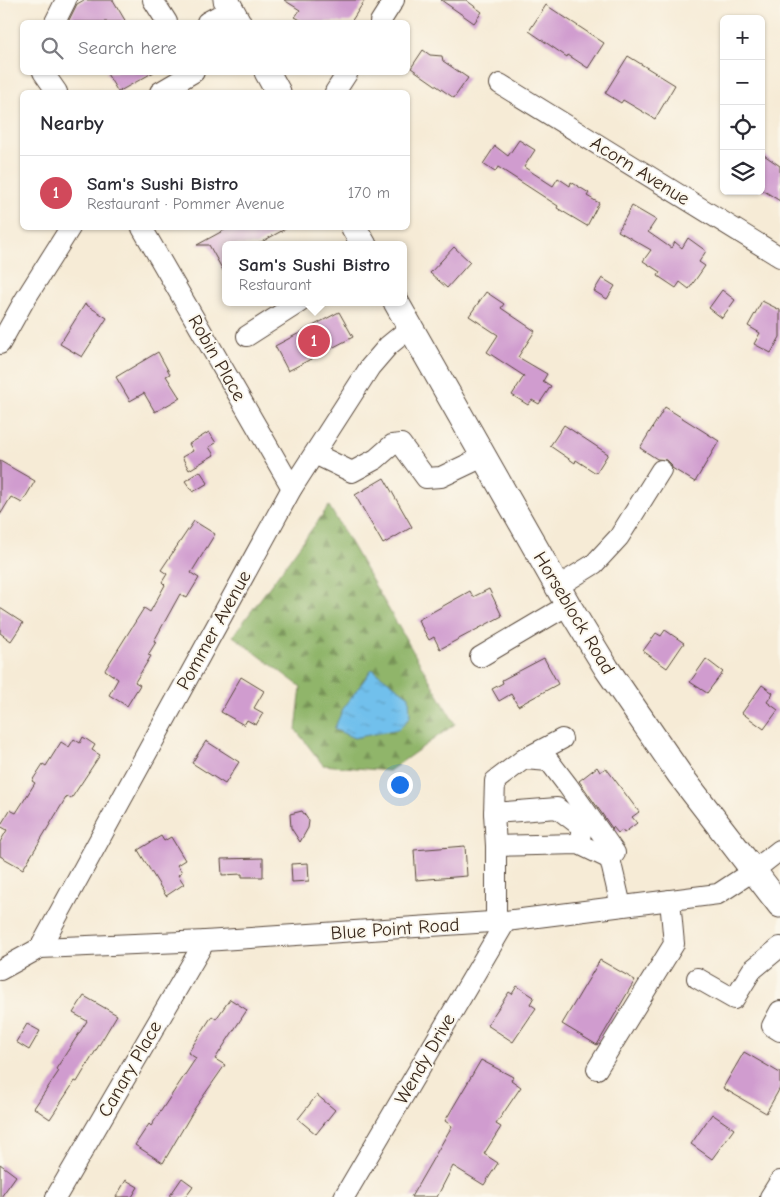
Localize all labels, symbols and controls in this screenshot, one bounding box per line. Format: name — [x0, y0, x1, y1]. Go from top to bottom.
map controls — [720, 15, 765, 195]
button: + — [720, 15, 765, 60]
search box — [20, 20, 410, 75]
icon: search — [38, 34, 66, 62]
text: Search here — [78, 37, 177, 59]
button: − — [720, 60, 765, 105]
button: locate — [720, 105, 765, 150]
text: Nearby — [40, 111, 104, 135]
street label: Acorn Avenue — [586, 132, 694, 210]
button: layers — [720, 150, 765, 195]
text: Sam's Sushi Bistro — [87, 173, 238, 195]
text: 1 — [53, 184, 59, 202]
text: 170 m — [348, 184, 390, 202]
text: Restaurant · Pommer Avenue — [87, 195, 284, 213]
popup — [222, 241, 407, 306]
text: Sam's Sushi Bistro — [239, 254, 390, 276]
text: Restaurant — [239, 276, 311, 294]
street label: Robin Place — [184, 311, 250, 405]
pin: 1 — [298, 322, 330, 360]
street label: Horseblock Road — [529, 548, 619, 678]
street label: Pommer Avenue — [172, 567, 256, 693]
your location — [387, 772, 413, 798]
street label: Blue Point Road — [330, 914, 460, 944]
street label: Wendy Drive — [390, 1010, 460, 1108]
street label: Canary Place — [94, 1017, 166, 1121]

